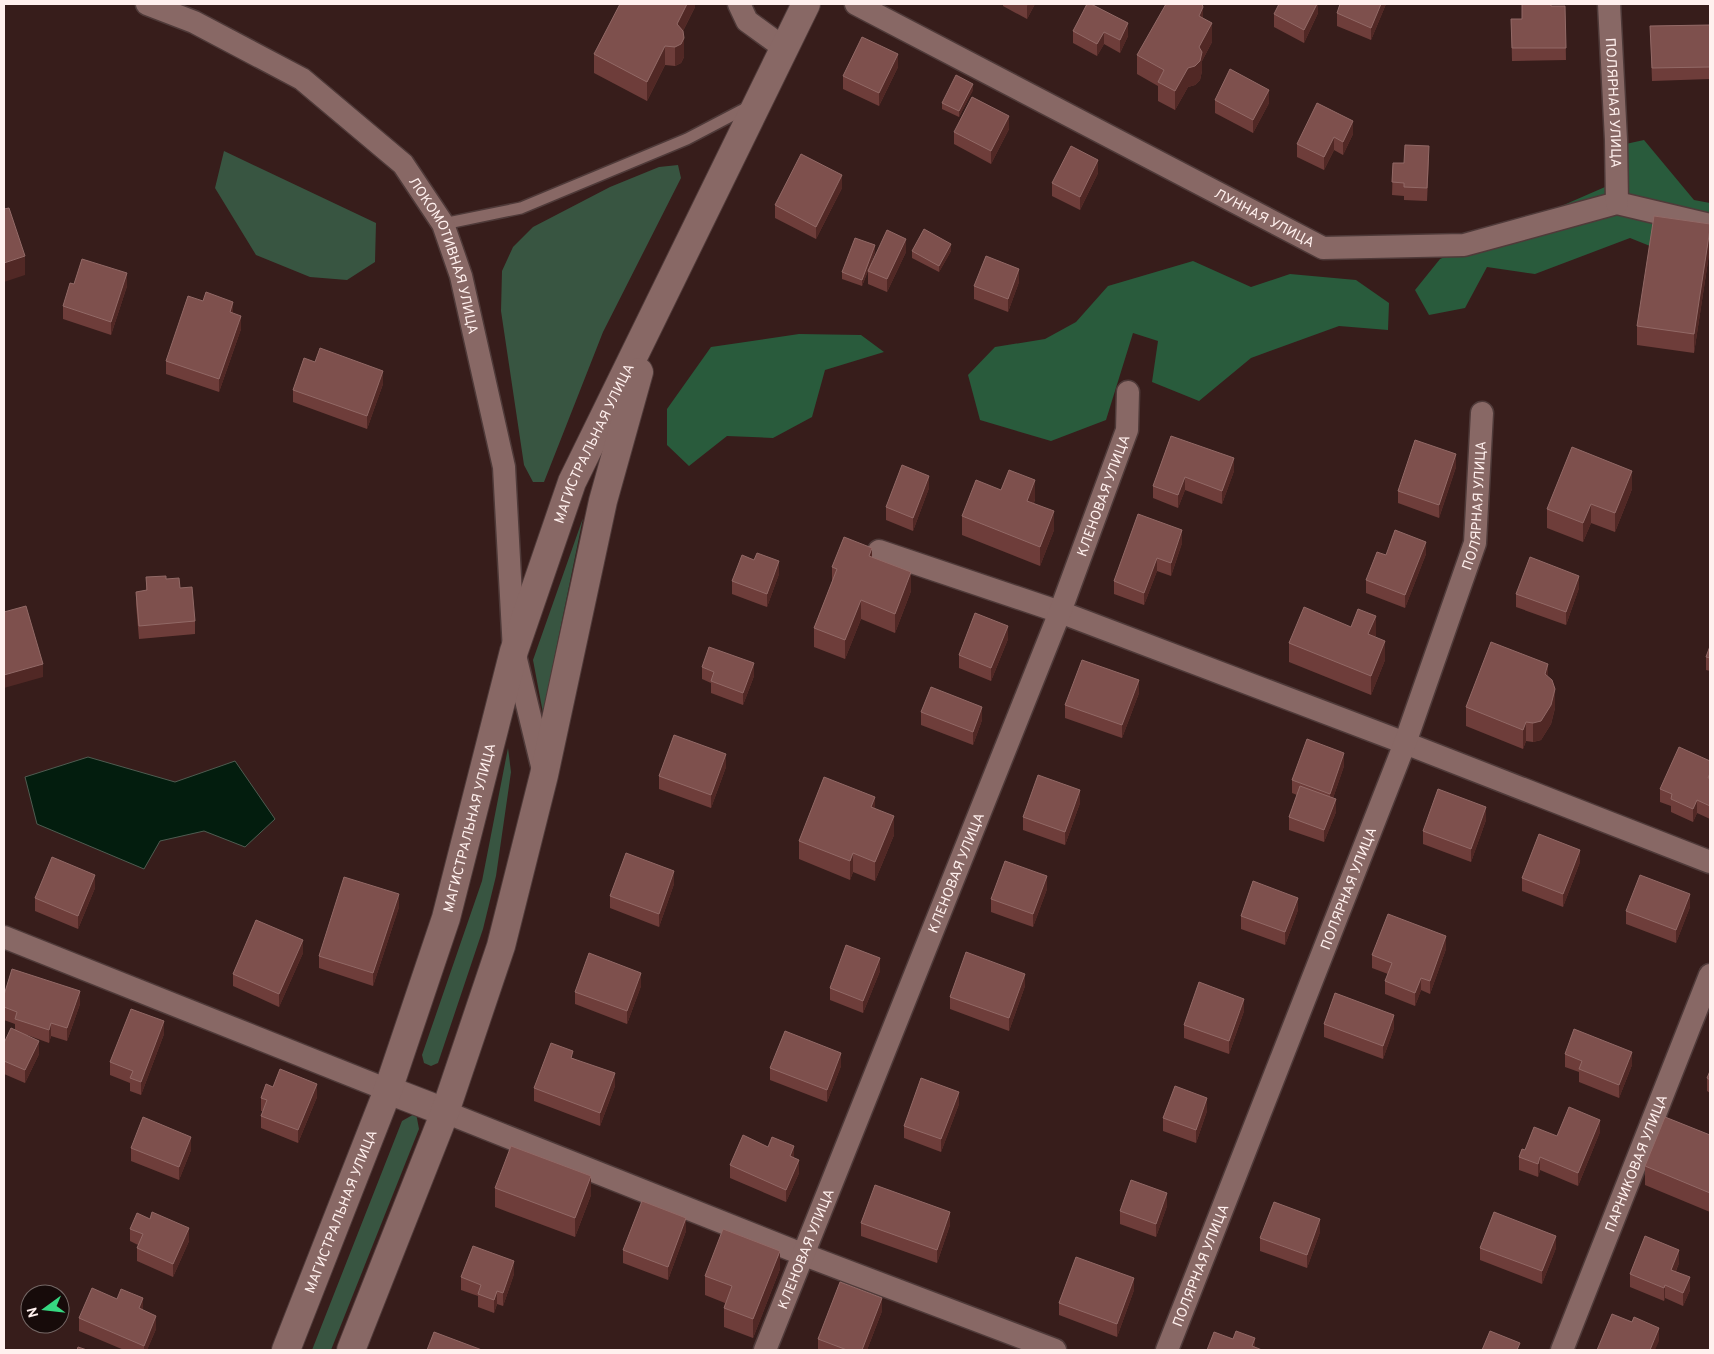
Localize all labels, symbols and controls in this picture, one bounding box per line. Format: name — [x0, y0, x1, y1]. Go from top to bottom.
street label: ПОЛЯРНАЯ УЛИЦА — [1601, 37, 1623, 168]
street label: ЛОКОМОТИВНАЯ УЛИЦА — [404, 174, 481, 336]
street label: ЛУННАЯ УЛИЦА — [1211, 186, 1317, 252]
street label: МАГИСТРАЛЬНАЯ УЛИЦА — [551, 361, 639, 526]
street label: КЛЕНОВАЯ УЛИЦА — [1074, 433, 1134, 559]
street label: ПОЛЯРНАЯ УЛИЦА — [1459, 441, 1490, 573]
street label: МАГИСТРАЛЬНАЯ УЛИЦА — [441, 742, 500, 915]
street label: КЛЕНОВАЯ УЛИЦА — [925, 811, 989, 936]
street label: ПОЛЯРНАЯ УЛИЦА — [1318, 825, 1381, 953]
street label: ПАРНИКОВАЯ УЛИЦА — [1602, 1092, 1672, 1235]
street label: МАГИСТРАЛЬНАЯ УЛИЦА — [302, 1128, 382, 1296]
street label: КЛЕНОВАЯ УЛИЦА — [775, 1187, 839, 1312]
street label: ПОЛЯРНАЯ УЛИЦА — [1170, 1202, 1233, 1330]
north arrow — [20, 1284, 70, 1334]
text: N — [24, 1305, 43, 1319]

